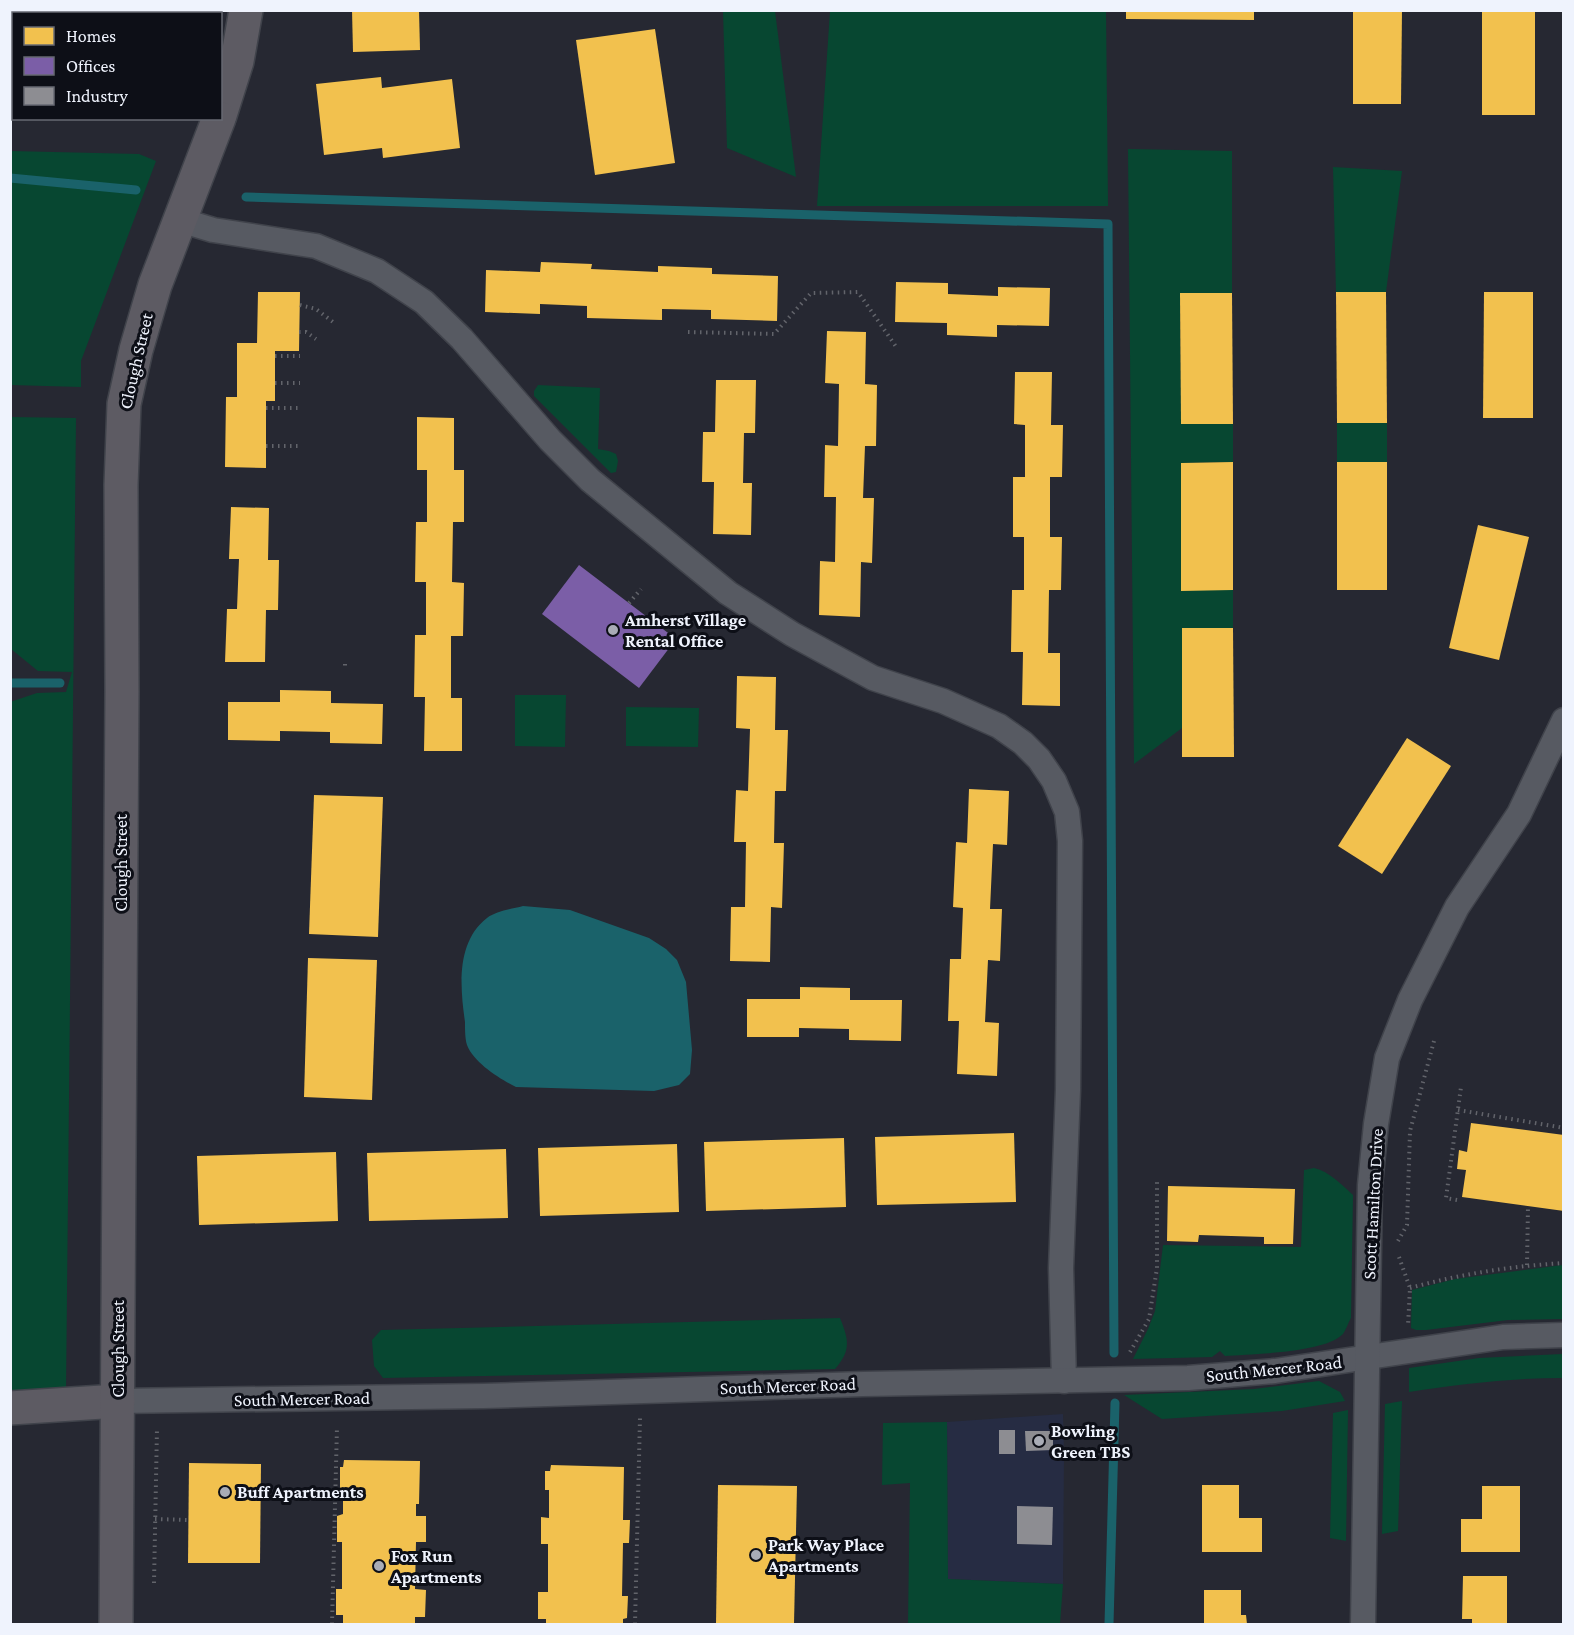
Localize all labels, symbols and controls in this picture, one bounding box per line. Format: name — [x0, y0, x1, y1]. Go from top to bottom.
legend — [12, 12, 222, 120]
text: Homes — [66, 26, 116, 46]
text: Offices — [66, 56, 115, 76]
text: Industry — [66, 86, 129, 106]
street label: Clough Street — [115, 310, 157, 411]
place label: Amherst Village Rental Office — [624, 610, 746, 651]
marker: Amherst Village Rental Office — [606, 623, 620, 637]
street label: Clough Street — [111, 813, 131, 912]
street label: Scott Hamilton Drive — [1359, 1128, 1387, 1280]
street label: Clough Street — [108, 1299, 128, 1398]
street label: South Mercer Road — [1205, 1352, 1343, 1386]
street label: South Mercer Road — [720, 1374, 857, 1398]
street label: South Mercer Road — [234, 1388, 371, 1410]
place label: Bowling Green TBS — [1051, 1421, 1130, 1462]
marker: Bowling Green TBS — [1032, 1434, 1046, 1448]
place label: Buff Apartments — [237, 1482, 364, 1502]
marker: Buff Apartments — [218, 1485, 232, 1499]
place label: Park Way Place Apartments — [767, 1535, 884, 1576]
place label: Fox Run Apartments — [390, 1546, 482, 1587]
marker: Park Way Place Apartments — [749, 1548, 763, 1562]
marker: Fox Run Apartments — [372, 1559, 386, 1573]

